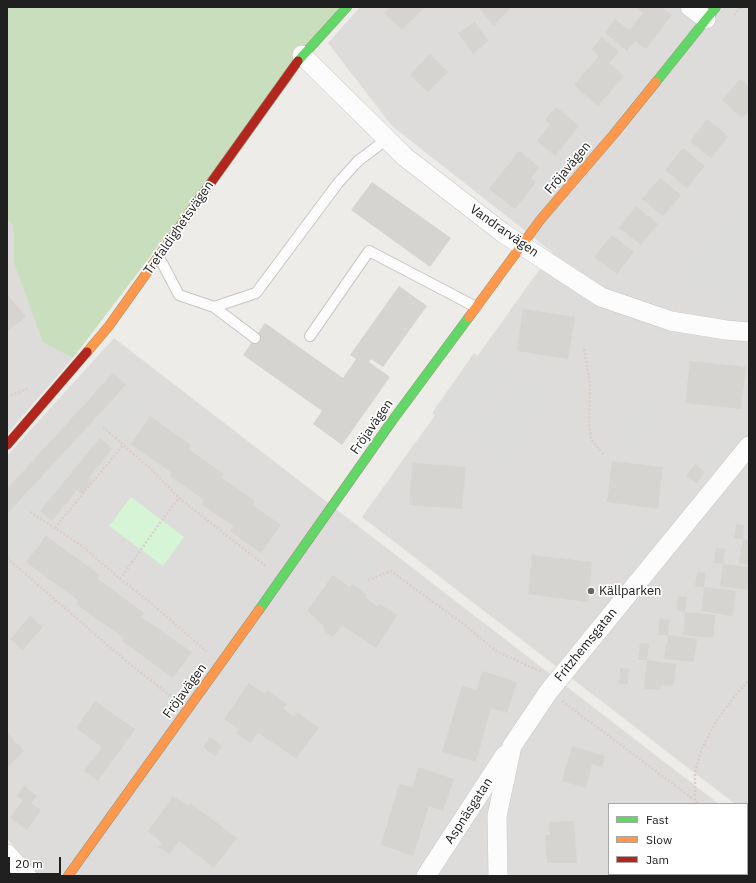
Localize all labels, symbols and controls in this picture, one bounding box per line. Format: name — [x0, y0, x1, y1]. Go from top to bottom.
street label: Fröjavägen — [542, 139, 594, 197]
street label: Trefaldighetsvägen — [141, 178, 217, 278]
street label: Vandrarvägen — [467, 202, 541, 260]
street label: Fröjavägen — [347, 396, 397, 458]
place label: Källparken — [599, 583, 661, 599]
marker: Källparken — [586, 586, 596, 596]
street label: Fritzhemsgatan — [552, 605, 620, 685]
street label: Fröjavägen — [160, 661, 210, 721]
street label: Aspnäsgatan — [442, 775, 496, 847]
legend — [608, 803, 748, 875]
text: Fast — [646, 812, 669, 827]
text: Slow — [646, 832, 672, 847]
scale bar — [10, 849, 63, 875]
text: Jam — [646, 852, 669, 867]
text: 20 m — [15, 856, 43, 871]

